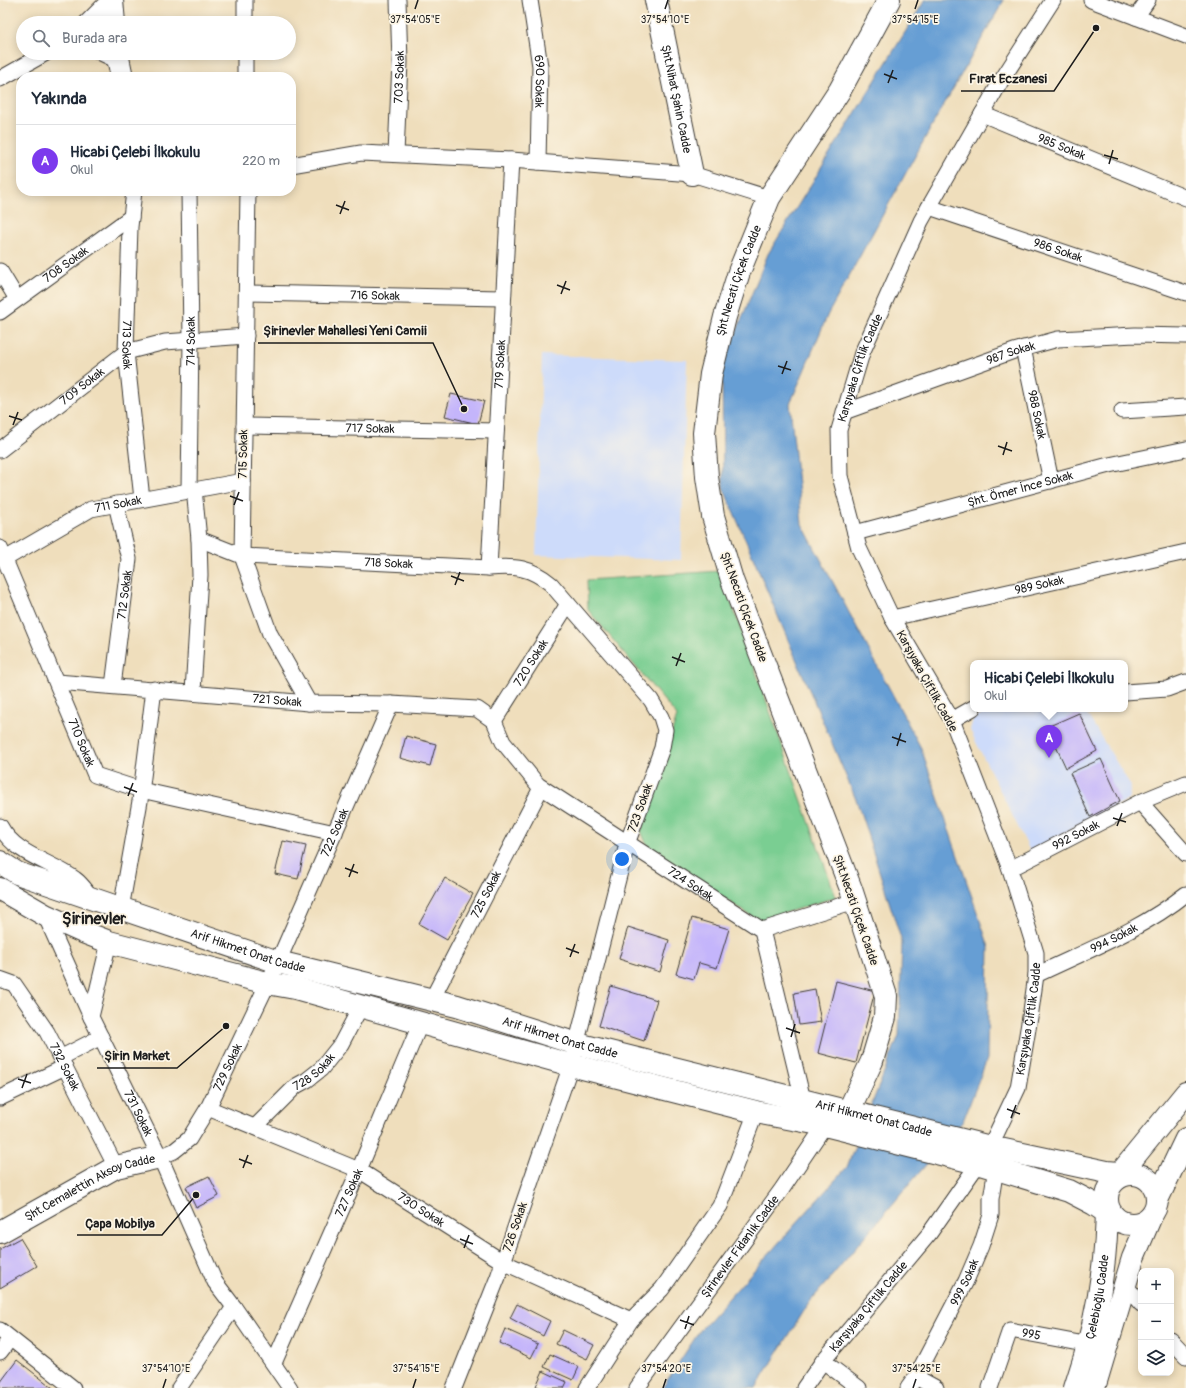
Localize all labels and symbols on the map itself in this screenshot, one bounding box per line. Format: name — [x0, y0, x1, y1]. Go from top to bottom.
text: 37°54'05"E — [390, 14, 440, 26]
text: 37°54'10"E — [641, 14, 689, 26]
text: 37°54'15"E — [891, 14, 939, 26]
street label: Şht.Nihat Şahin Cadde — [657, 43, 695, 155]
street label: 703 Sokak — [391, 50, 408, 104]
street label: 690 Sokak — [530, 54, 547, 108]
callout: Fırat Eczanesi — [961, 66, 1054, 91]
text: Fırat Eczanesi — [969, 71, 1047, 87]
street label: 985 Sokak — [1035, 131, 1088, 164]
street label: Şht.Necati Çiçek Cadde — [714, 223, 765, 338]
street label: 986 Sokak — [1031, 235, 1084, 266]
street label: 708 Sokak — [40, 243, 91, 286]
street label: 716 Sokak — [350, 288, 400, 304]
street label: Karşıyaka Çiftlik Cadde — [835, 312, 886, 424]
street label: 714 Sokak — [184, 316, 199, 366]
callout: Şirinevler Mahallesi Yeni Camii — [258, 318, 433, 343]
street label: 713 Sokak — [118, 320, 135, 370]
text: Şirinevler Mahallesi Yeni Camii — [263, 323, 427, 339]
street label: 719 Sokak — [492, 339, 509, 389]
street label: 987 Sokak — [985, 339, 1037, 368]
street label: 709 Sokak — [57, 365, 108, 409]
street label: 988 Sokak — [1024, 389, 1049, 441]
street label: 717 Sokak — [345, 421, 395, 437]
street label: 715 Sokak — [236, 429, 251, 479]
street label: Şht. Ömer İnce Sokak — [966, 468, 1075, 511]
street label: 711 Sokak — [93, 493, 143, 516]
street label: Şht.Necati Çiçek Cadde — [717, 550, 770, 664]
street label: 718 Sokak — [364, 555, 413, 572]
street label: 712 Sokak — [114, 569, 136, 620]
street label: 989 Sokak — [1013, 573, 1066, 598]
street label: Karşıyaka Çiftlik Cadde — [892, 628, 961, 735]
street label: 720 Sokak — [511, 637, 552, 689]
street label: 721 Sokak — [252, 691, 302, 710]
street label: 710 Sokak — [64, 716, 98, 769]
pin: A — [1036, 725, 1062, 758]
street label: 723 Sokak — [625, 782, 656, 835]
street label: 722 Sokak — [318, 806, 352, 859]
street label: 992 Sokak — [1050, 817, 1102, 854]
your location — [612, 849, 632, 869]
street label: Şht.Necati Çiçek Cadde — [830, 853, 882, 968]
street label: 724 Sokak — [664, 864, 716, 905]
street label: 725 Sokak — [468, 868, 505, 921]
district label: Şirinevler — [62, 909, 126, 929]
street label: 994 Sokak — [1088, 921, 1140, 957]
street label: Arif Hikmet Onat Cadde — [188, 926, 307, 976]
street label: Karşıyaka Çiftlik Cadde — [1013, 962, 1044, 1076]
street label: Arif Hikmet Onat Cadde — [500, 1014, 619, 1062]
street label: 732 Sokak — [46, 1041, 83, 1093]
street label: 729 Sokak — [210, 1041, 246, 1094]
callout: Şirin Market — [97, 1043, 177, 1068]
text: Şirin Market — [104, 1048, 171, 1064]
street label: 728 Sokak — [291, 1050, 339, 1094]
street label: 731 Sokak — [120, 1088, 156, 1139]
street label: Arif Hikmet Onat Cadde — [814, 1097, 934, 1140]
street label: Şht.Cemalettin Aksoy Cadde — [22, 1151, 157, 1225]
street label: 727 Sokak — [332, 1167, 367, 1219]
street label: 730 Sokak — [395, 1190, 447, 1231]
street label: Şirinevler Fidanlık Cadde — [698, 1193, 783, 1301]
street label: 726 Sokak — [500, 1200, 531, 1254]
callout: Çapa Mobilya — [77, 1210, 162, 1235]
text: Çapa Mobilya — [85, 1216, 155, 1232]
street label: Çelebioğlu Cadde — [1083, 1254, 1113, 1341]
street label: 999 Sokak — [947, 1257, 983, 1309]
street label: Karşıyaka Çiftlik Cadde — [827, 1258, 911, 1355]
street label: 995 — [1021, 1325, 1042, 1344]
text: 37°54'10"E — [142, 1363, 190, 1375]
text: 37°54'15"E — [392, 1363, 440, 1375]
text: 37°54'20"E — [641, 1363, 691, 1375]
text: 37°54'25"E — [892, 1363, 940, 1375]

